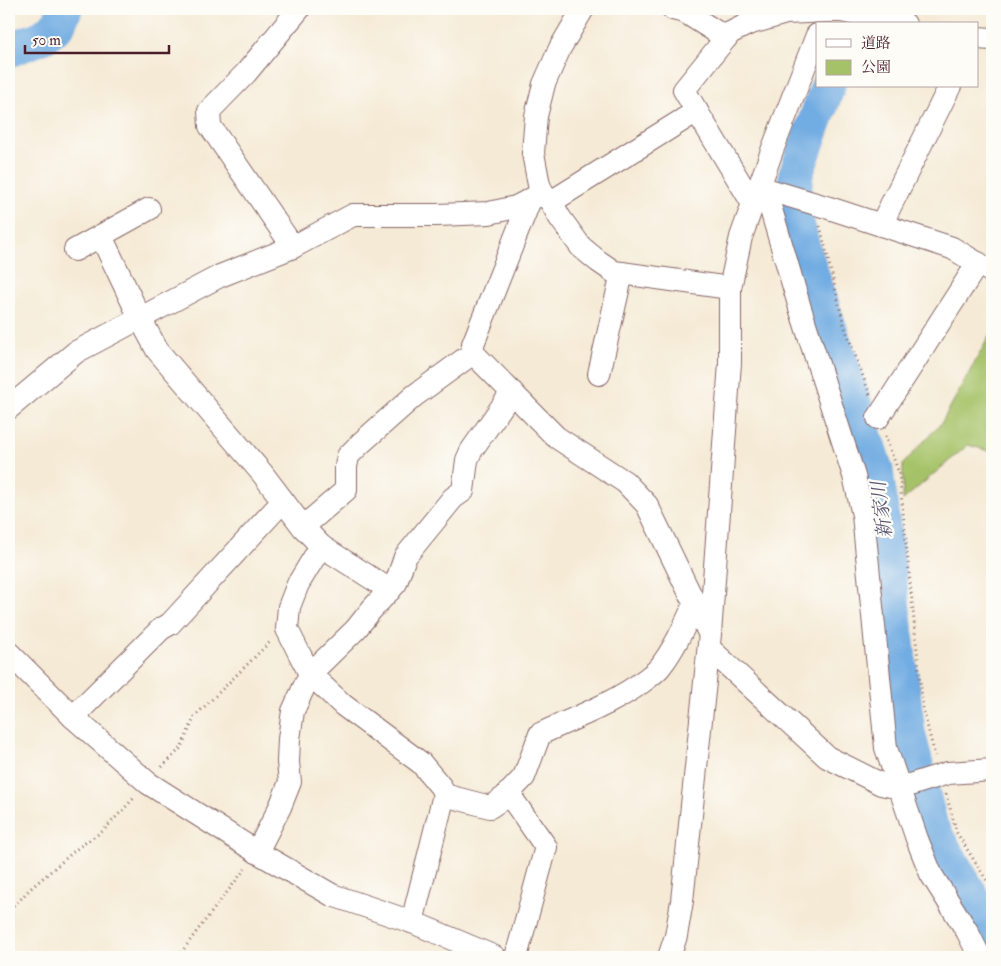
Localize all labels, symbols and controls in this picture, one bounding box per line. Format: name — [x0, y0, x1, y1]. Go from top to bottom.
scale bar — [25, 22, 169, 54]
legend — [816, 22, 978, 88]
text: 50 m — [32, 31, 61, 50]
text: 道路 — [861, 34, 891, 53]
text: 公園 — [861, 58, 891, 77]
water label: 新家川 — [866, 478, 897, 540]

